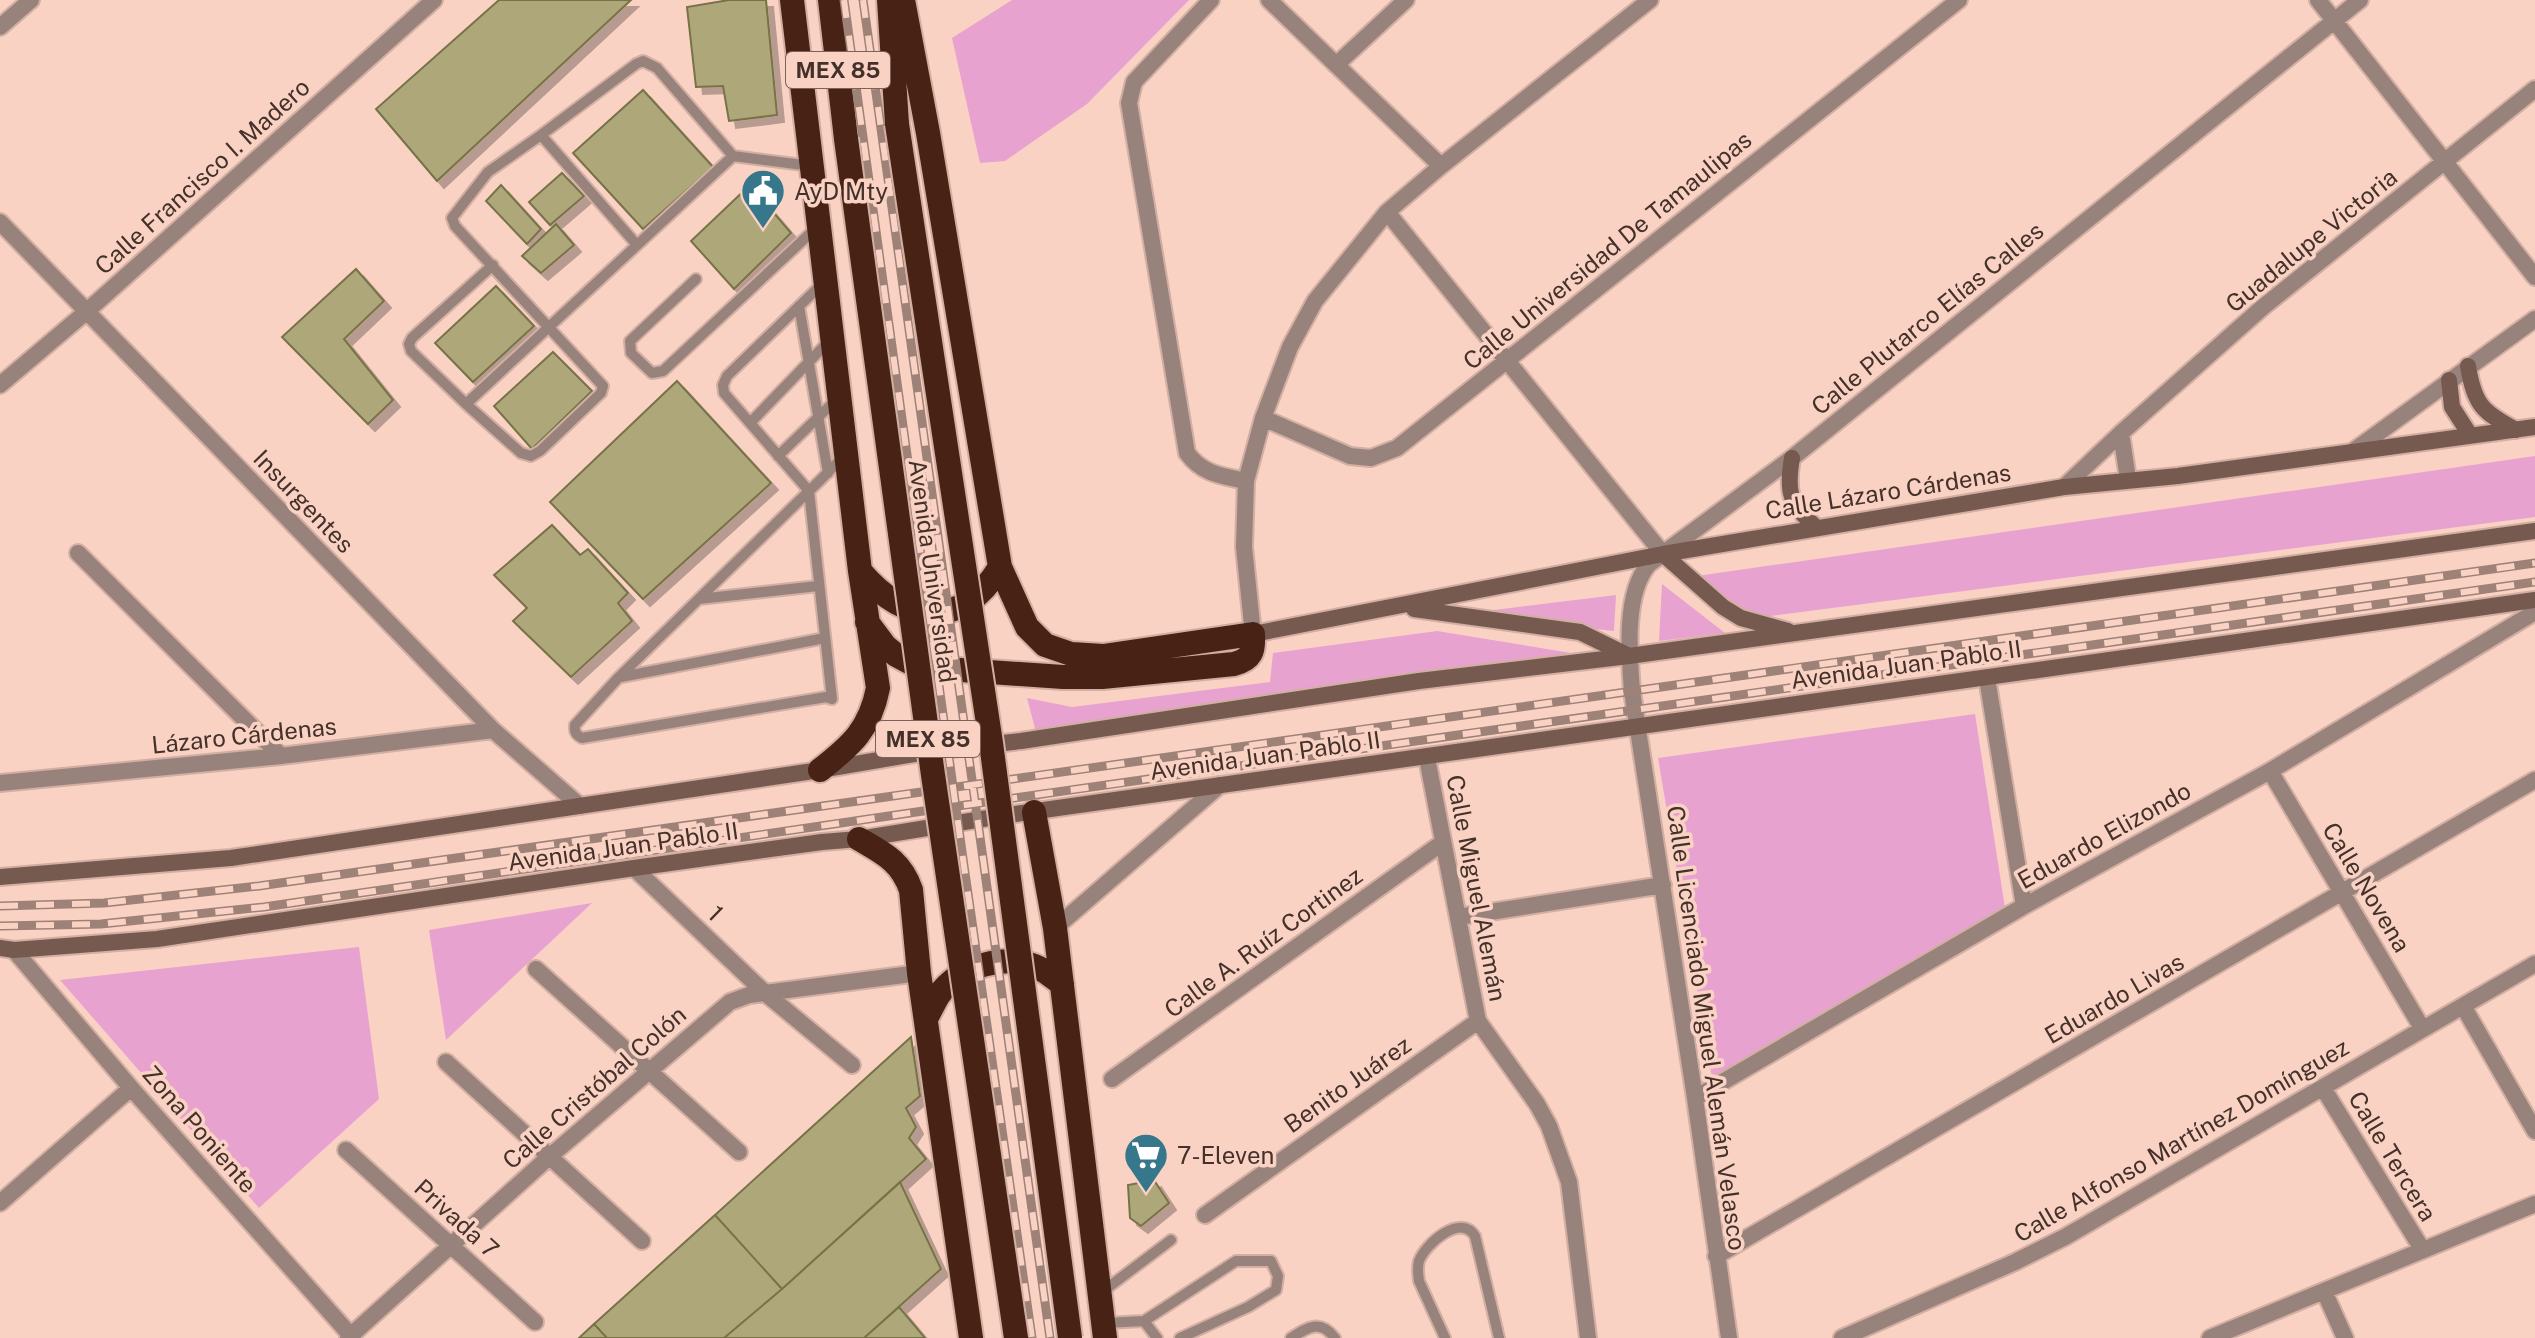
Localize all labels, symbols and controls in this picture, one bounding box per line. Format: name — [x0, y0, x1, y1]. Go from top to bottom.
road number: MEX 85 — [786, 52, 890, 88]
street label: Calle Francisco I. Madero — [89, 72, 315, 280]
street label: Calle Universidad De Tamaulipas — [1457, 125, 1757, 375]
street label: Guadalupe Victoria — [2220, 162, 2402, 318]
public building icon: AyD Mty — [739, 167, 787, 230]
place label: AyD Mty — [794, 177, 888, 205]
street label: Calle Plutarco Elías Calles — [1806, 216, 2048, 420]
street label: Insurgentes — [248, 444, 360, 558]
street label: Avenida Universidad — [903, 457, 963, 685]
street label: Calle Lázaro Cárdenas — [1763, 458, 2013, 524]
street label: Avenida Juan Pablo II — [1789, 634, 2023, 694]
street label: Lázaro Cárdenas — [150, 711, 338, 759]
road number: MEX 85 — [876, 721, 980, 757]
street label: Avenida Juan Pablo II — [1148, 725, 1382, 785]
street label: Calle Miguel Alemán — [1441, 772, 1513, 1004]
street label: Eduardo Elizondo — [2013, 776, 2195, 894]
street label: Calle Licenciado Miguel Alemán Velasco — [1662, 804, 1752, 1252]
street label: Avenida Juan Pablo II — [506, 816, 740, 876]
street label: Calle Novena — [2317, 817, 2417, 957]
street label: Calle A. Ruíz Cortinez — [1159, 861, 1367, 1023]
street label: 1 — [703, 900, 729, 926]
street label: Eduardo Livas — [2039, 947, 2189, 1049]
street label: Calle Cristóbal Colón — [497, 1000, 691, 1174]
street label: Benito Juárez — [1278, 1030, 1416, 1138]
street label: Calle Alfonso Martínez Domínguez — [2009, 1032, 2353, 1248]
street label: Zona Poniente — [137, 1060, 263, 1198]
street label: Calle Tercera — [2343, 1086, 2443, 1226]
supermarket icon: 7-Eleven — [1122, 1131, 1170, 1194]
place label: 7-Eleven — [1177, 1141, 1274, 1169]
street label: Privada 7 — [409, 1173, 505, 1263]

